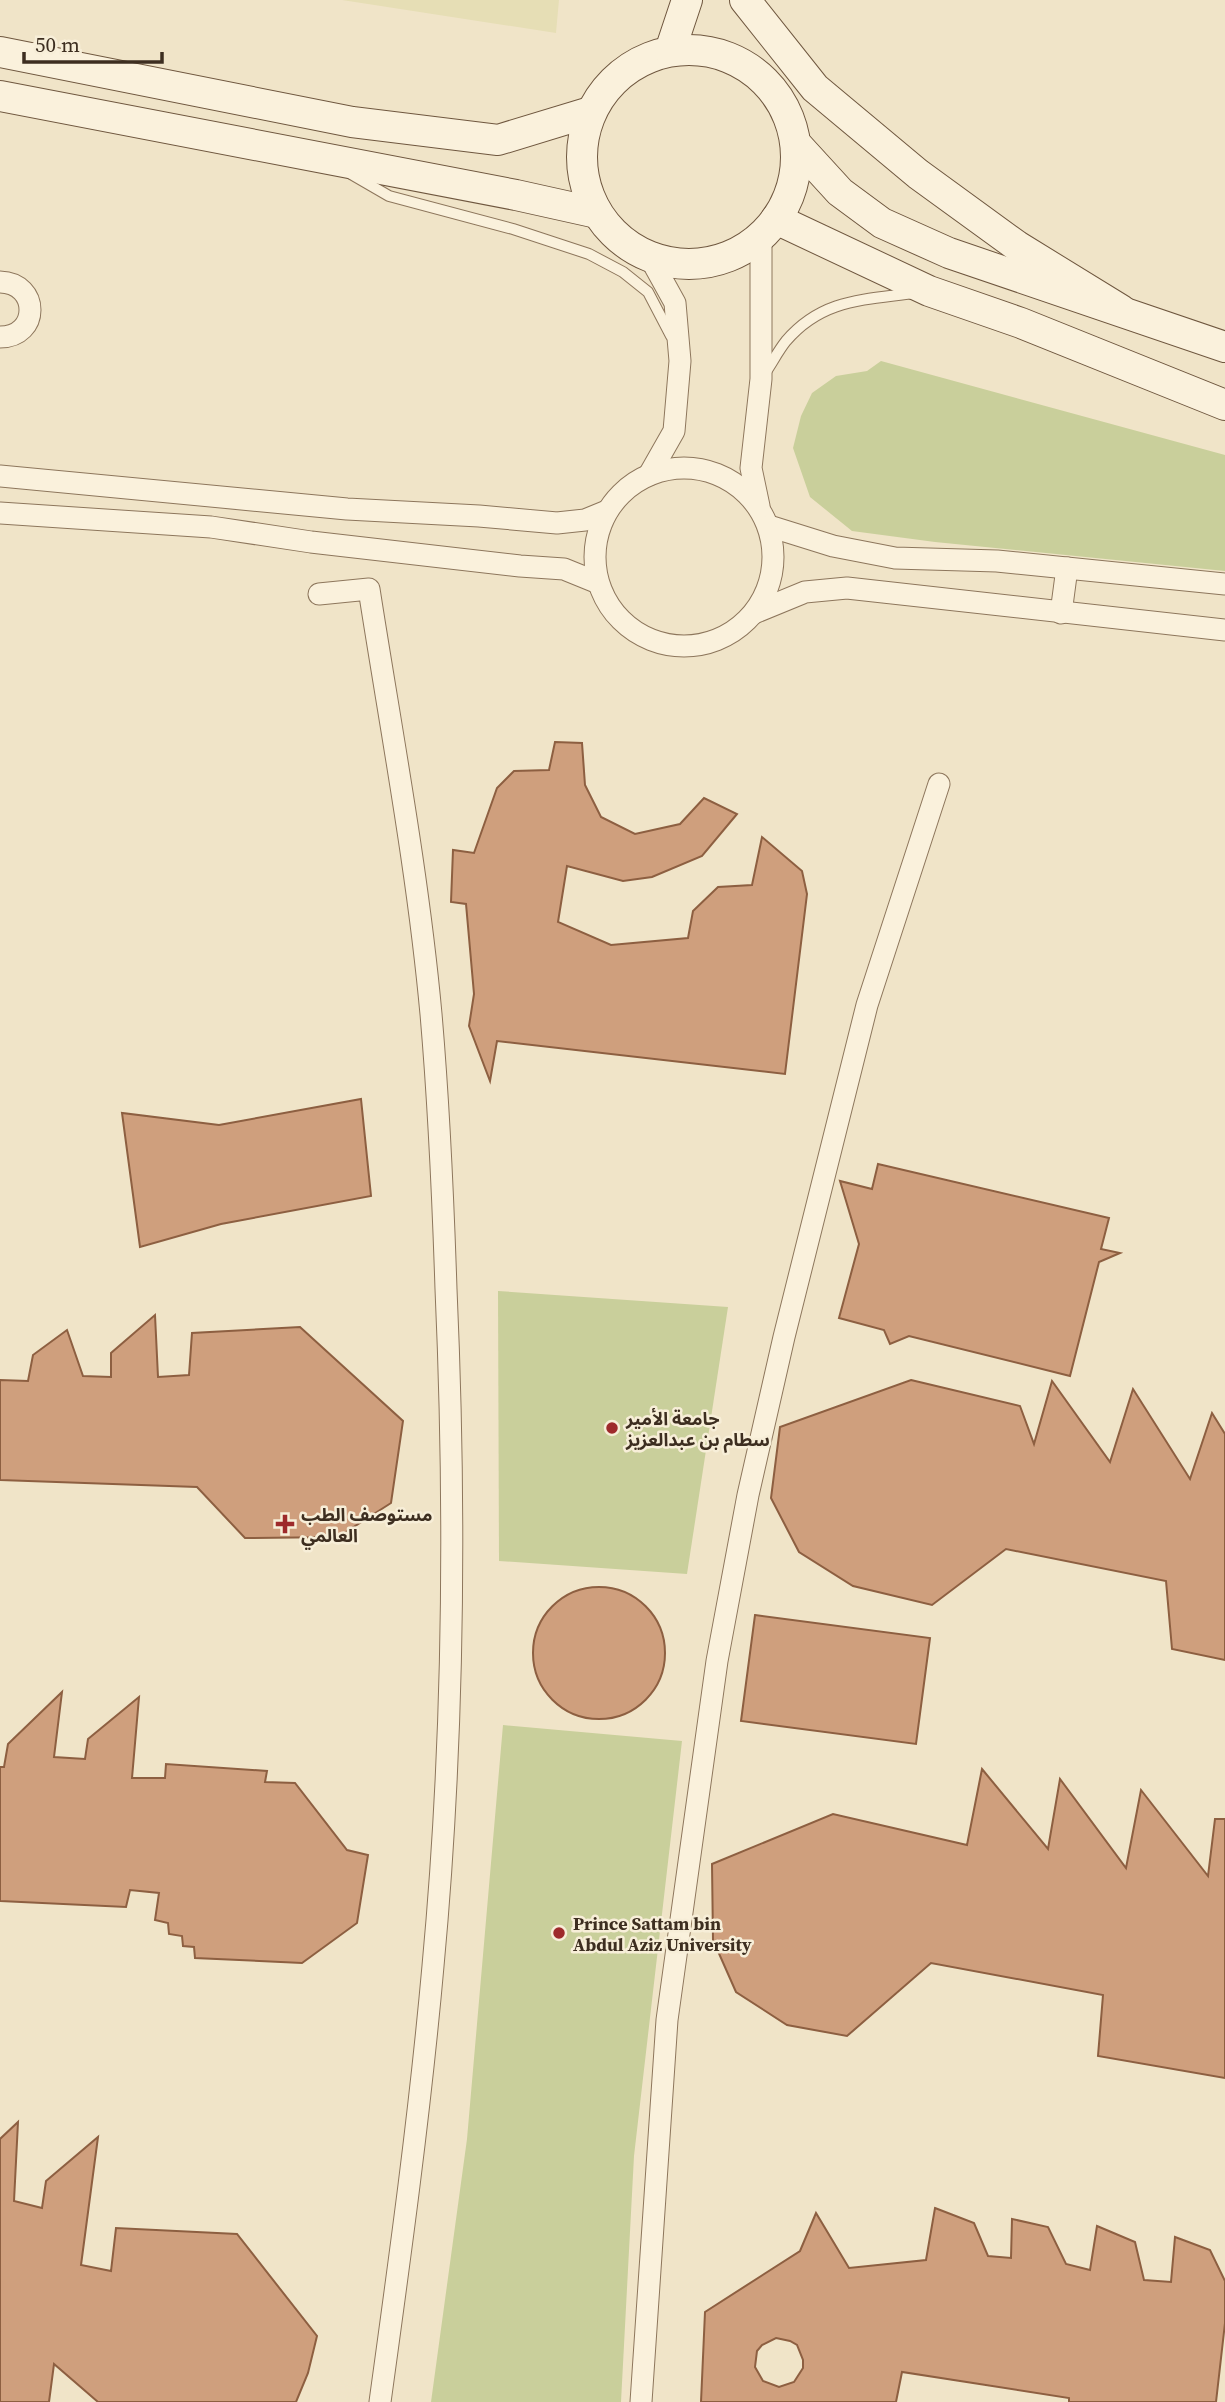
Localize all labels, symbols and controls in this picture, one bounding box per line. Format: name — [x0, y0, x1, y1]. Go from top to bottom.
scale bar — [24, 21, 163, 65]
text: 50 m — [35, 30, 80, 59]
place label: جامعة الأمير سطام بن عبدالعزيز — [625, 1406, 770, 1453]
marker: جامعة الأمير سطام بن عبدالعزيز — [604, 1420, 620, 1436]
place label: مستوصف الطب العالمي — [301, 1502, 433, 1550]
marker: مستوصف الطب العالمي — [275, 1514, 295, 1534]
place label: Prince Sattam bin Abdul Aziz University — [573, 1911, 752, 1957]
marker: Prince Sattam bin Abdul Aziz University — [551, 1925, 567, 1941]

